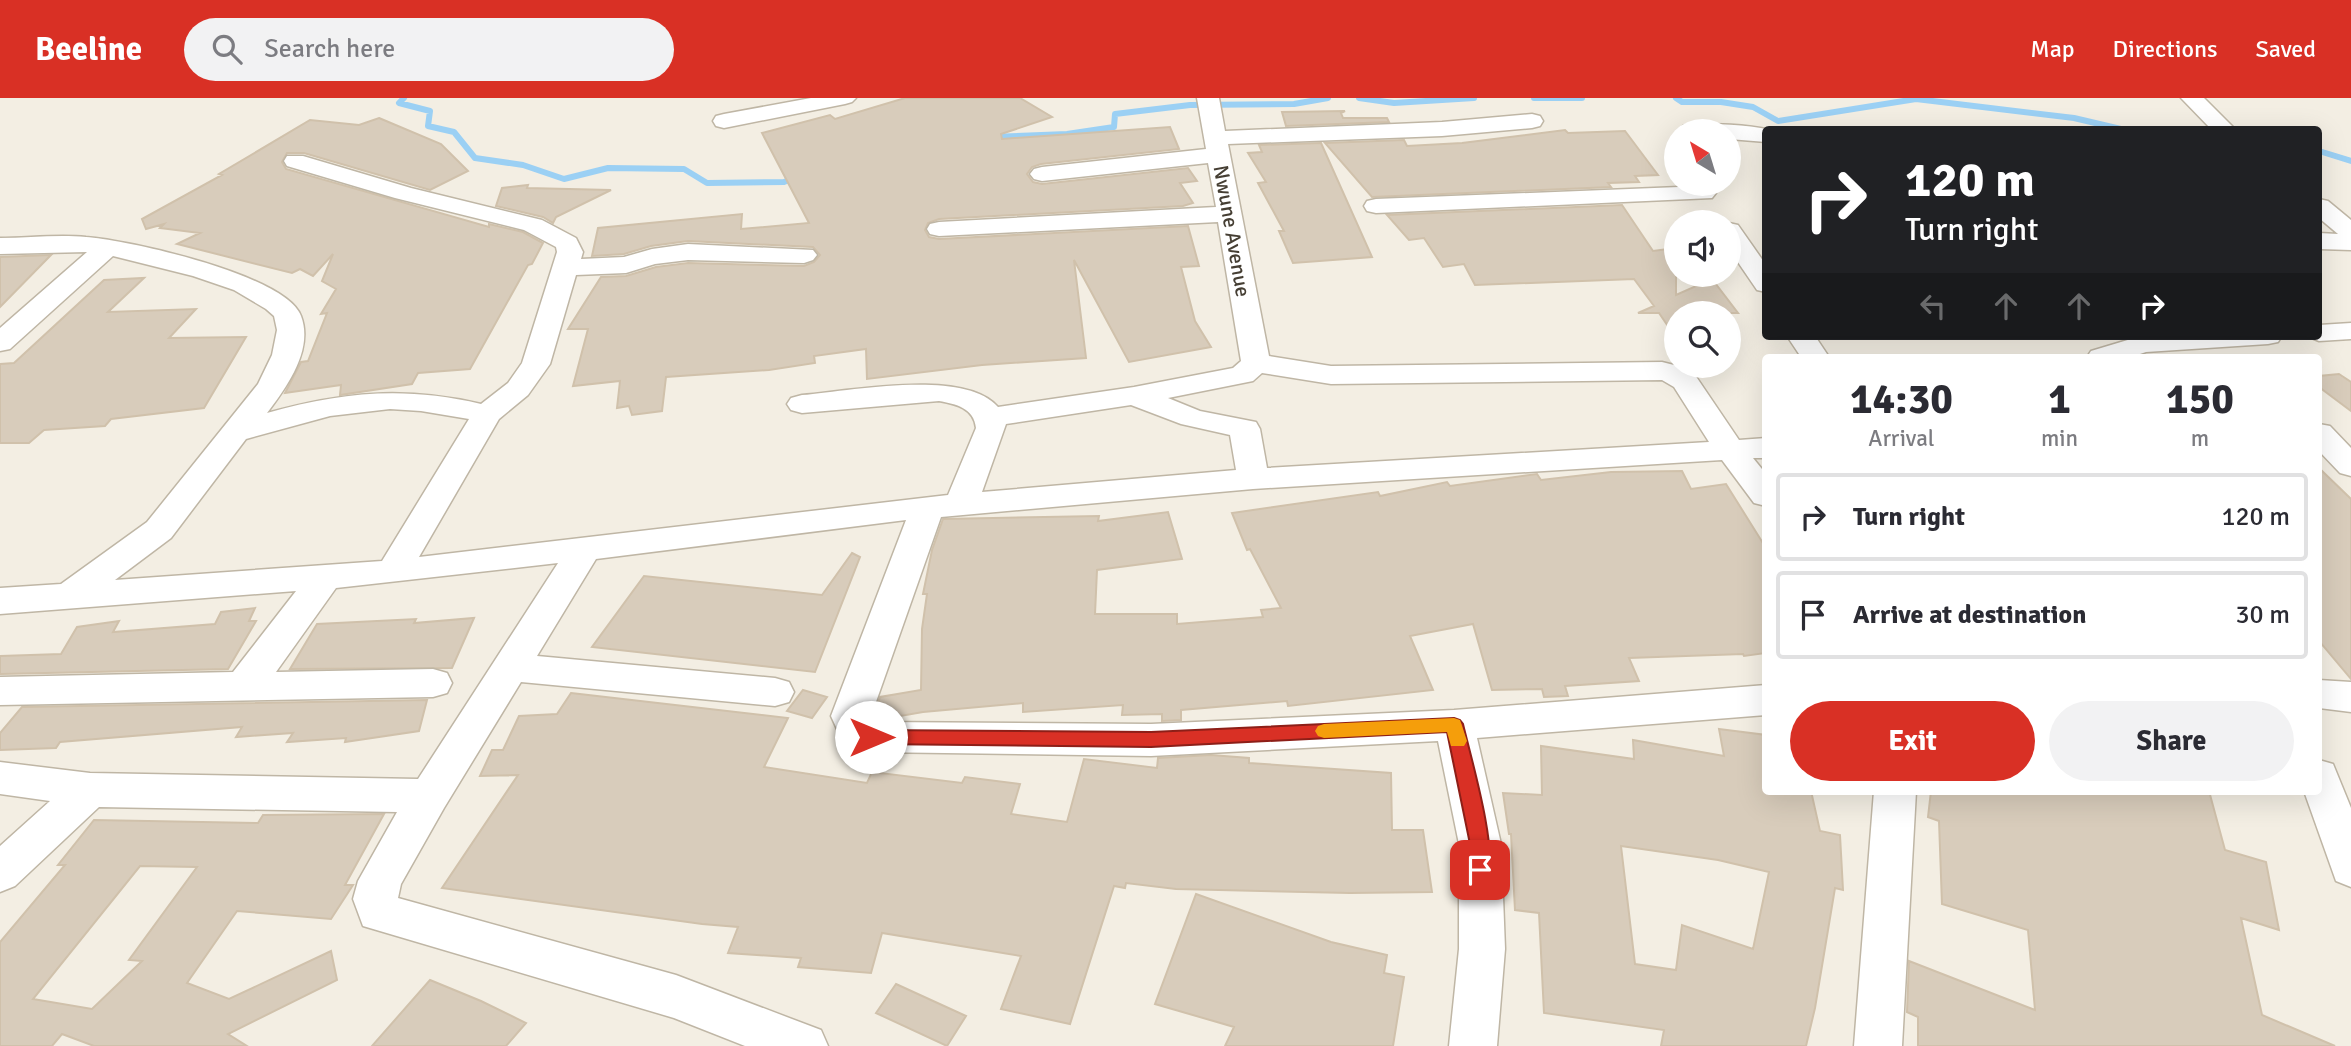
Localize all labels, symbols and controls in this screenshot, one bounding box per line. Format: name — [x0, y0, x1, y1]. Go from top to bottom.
search box — [184, 18, 674, 81]
text: Beeline — [35, 29, 142, 70]
icon: search — [208, 30, 246, 68]
text: Search here — [264, 33, 395, 65]
text: Map — [2030, 34, 2075, 64]
text: Directions — [2113, 34, 2218, 64]
text: Saved — [2256, 34, 2316, 64]
north arrow — [1664, 119, 1741, 196]
map controls — [1664, 119, 1741, 378]
text: 120 m — [1905, 150, 2035, 210]
icon: right — [1790, 154, 1881, 245]
street label: Nwune Avenue — [1208, 163, 1256, 299]
button: sound — [1664, 210, 1741, 287]
text: Turn right — [1905, 210, 2038, 249]
icon: left — [1914, 287, 1952, 325]
icon: ahead — [1987, 287, 2025, 325]
icon: ahead — [2060, 287, 2098, 325]
icon: right — [2133, 287, 2171, 325]
button: search — [1664, 301, 1741, 378]
text: 14:30 — [1850, 374, 1953, 425]
text: 1 — [2048, 374, 2071, 425]
text: 150 — [2166, 374, 2234, 425]
text: Arrival — [1868, 424, 1935, 453]
text: min — [2041, 424, 2078, 453]
text: m — [2191, 424, 2209, 453]
icon: right — [1794, 498, 1832, 536]
text: Turn right — [1853, 501, 1965, 533]
text: 120 m — [2221, 501, 2290, 533]
icon: arrive — [1794, 596, 1832, 634]
text: Arrive at destination — [1853, 599, 2086, 631]
text: 30 m — [2235, 599, 2290, 631]
position arrow — [834, 700, 908, 774]
button: Exit — [1790, 701, 2035, 781]
button: Share — [2049, 701, 2294, 781]
pin — [1450, 840, 1510, 900]
icon: arrive — [1461, 851, 1499, 889]

